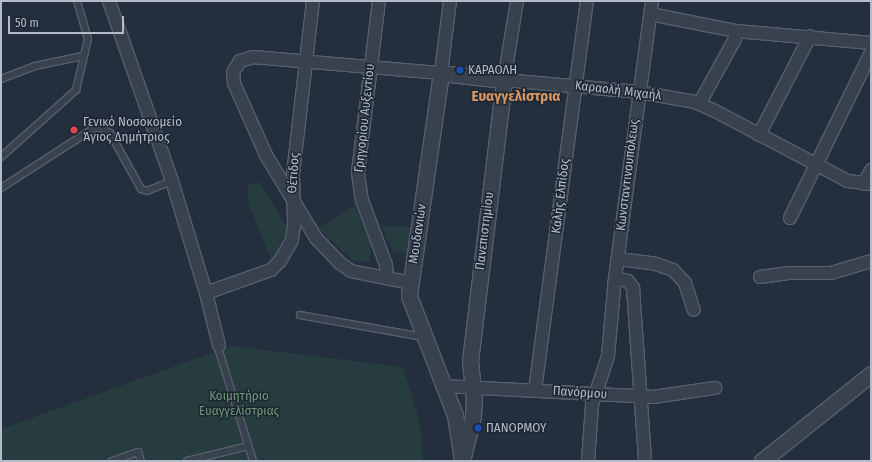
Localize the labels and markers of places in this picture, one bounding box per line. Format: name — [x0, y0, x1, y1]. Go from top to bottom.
place label: ΚΑΡΑΟΛΗ — [468, 62, 517, 78]
marker: ΚΑΡΑΟΛΗ — [455, 65, 465, 75]
place label: Γενικό Νοσοκομείο Άγιος Δημήτριος — [83, 115, 182, 146]
marker: Γενικό Νοσοκομείο Άγιος Δημήτριος — [68, 124, 80, 136]
place label: ΠΑΝΟΡΜΟΥ — [486, 420, 546, 436]
marker: ΠΑΝΟΡΜΟΥ — [473, 423, 483, 433]

